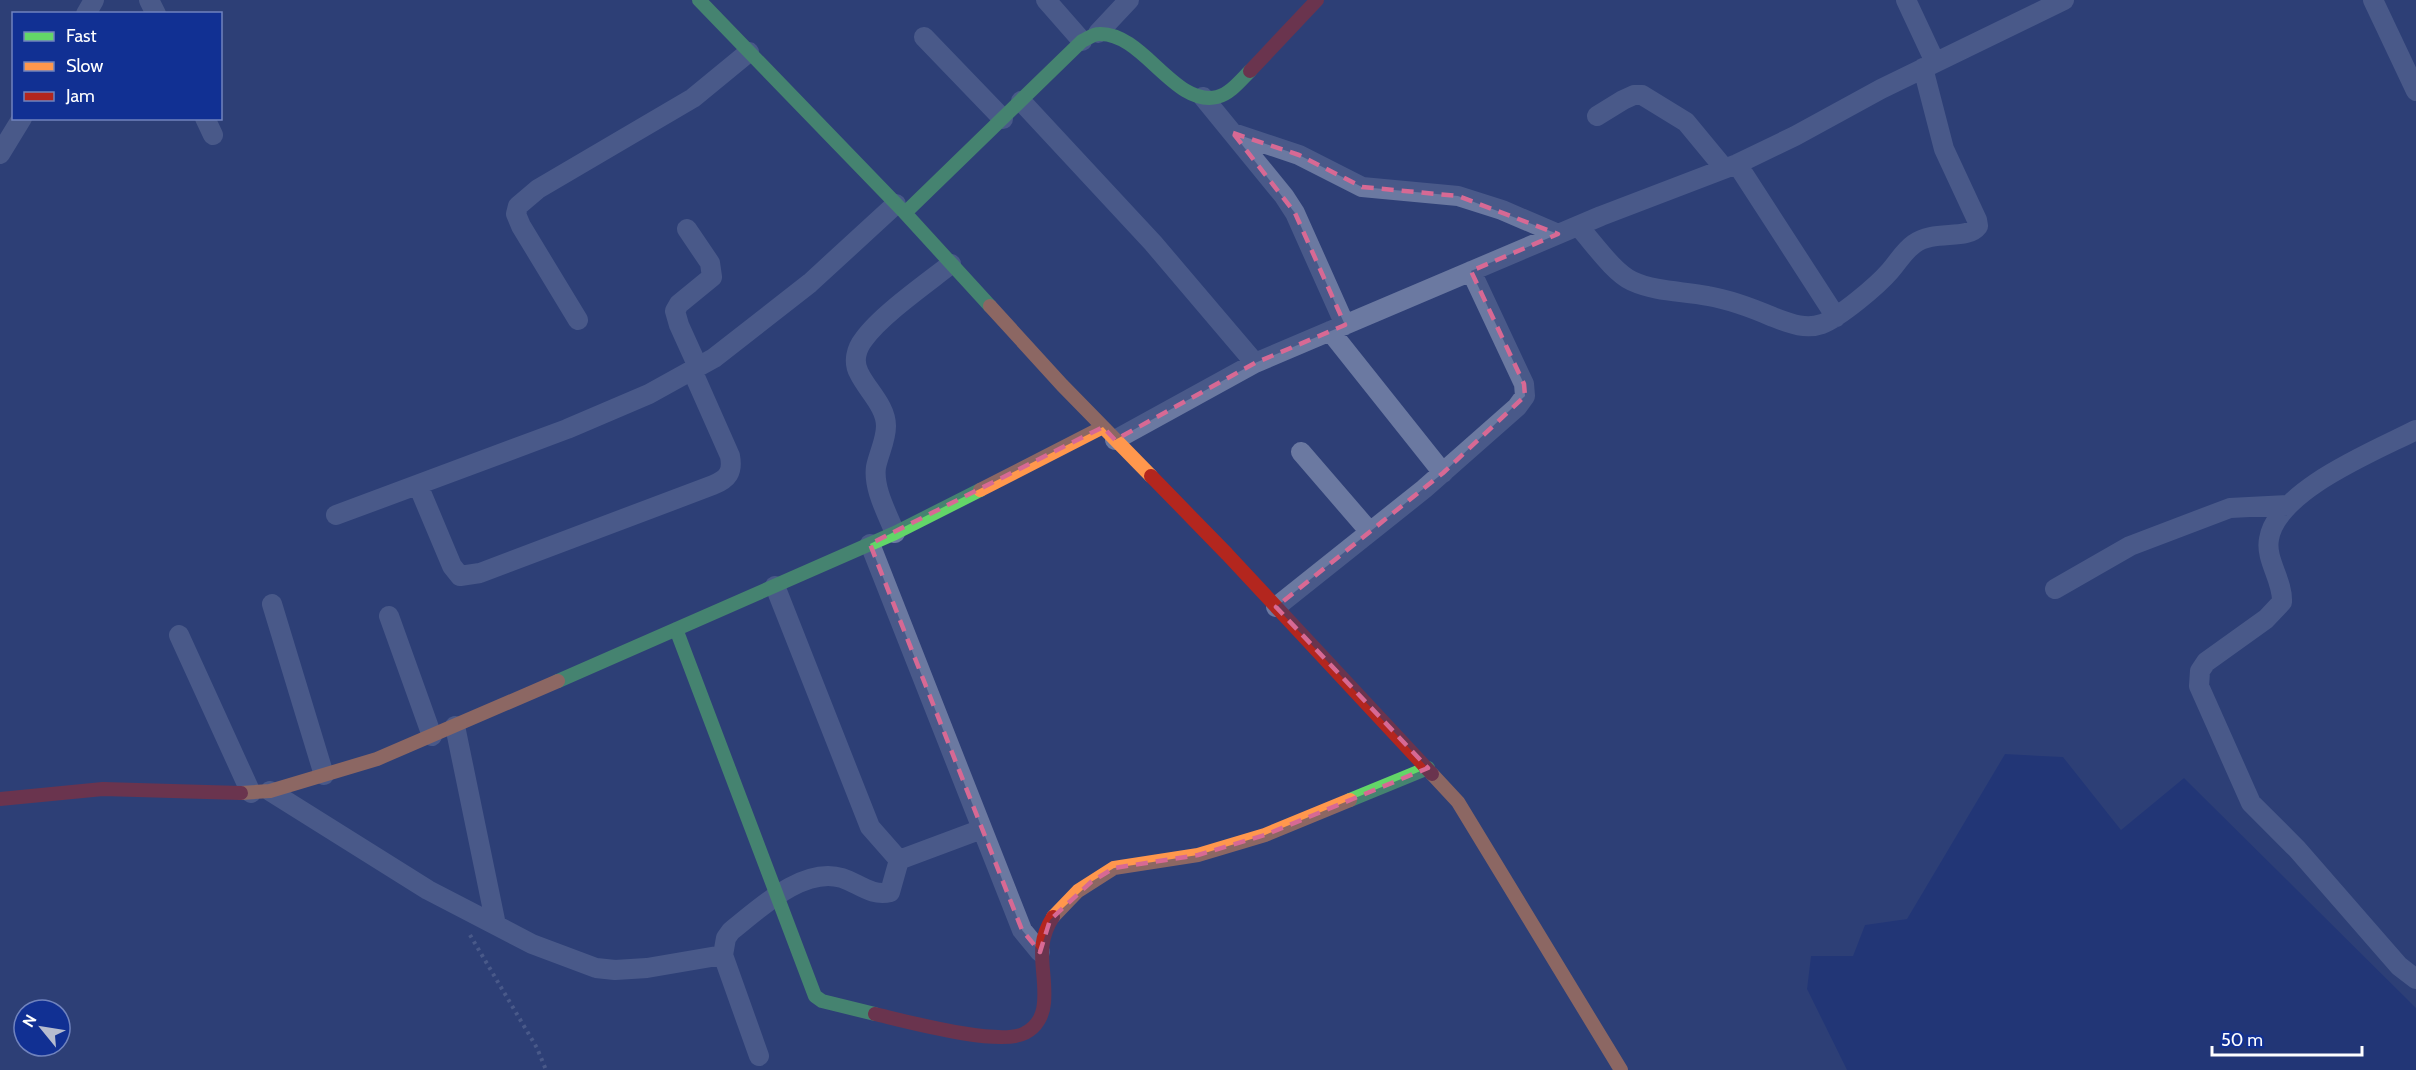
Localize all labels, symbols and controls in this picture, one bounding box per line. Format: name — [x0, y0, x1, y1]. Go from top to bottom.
legend — [12, 12, 222, 120]
text: Fast — [66, 25, 97, 47]
text: Slow — [66, 55, 103, 77]
text: Jam — [65, 85, 95, 107]
north arrow — [12, 998, 72, 1058]
text: N — [18, 1011, 40, 1030]
scale bar — [2212, 1019, 2362, 1057]
text: 50 m — [2221, 1029, 2263, 1051]

